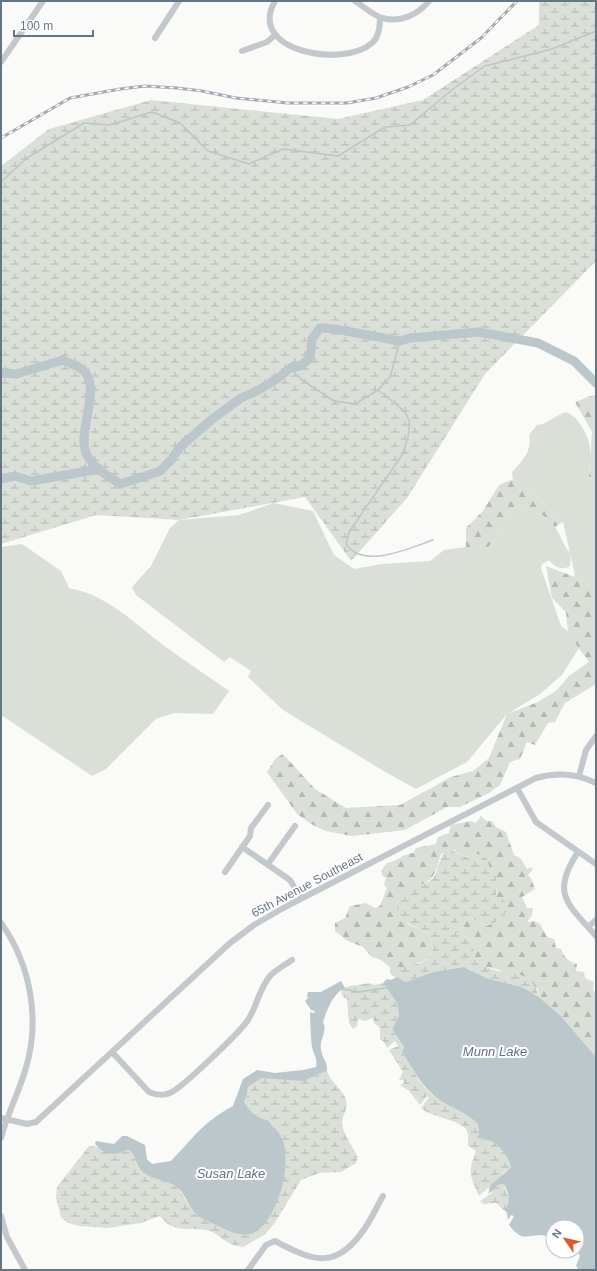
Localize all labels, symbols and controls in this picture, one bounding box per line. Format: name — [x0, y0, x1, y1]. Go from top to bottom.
scale bar — [14, 12, 93, 38]
text: 100 m — [20, 19, 53, 33]
street label: 65th Avenue Southeast — [249, 849, 366, 920]
water label: Munn Lake — [463, 1044, 527, 1059]
water label: Susan Lake — [197, 1166, 265, 1181]
north arrow — [545, 1219, 585, 1259]
text: N — [550, 1227, 564, 1240]

